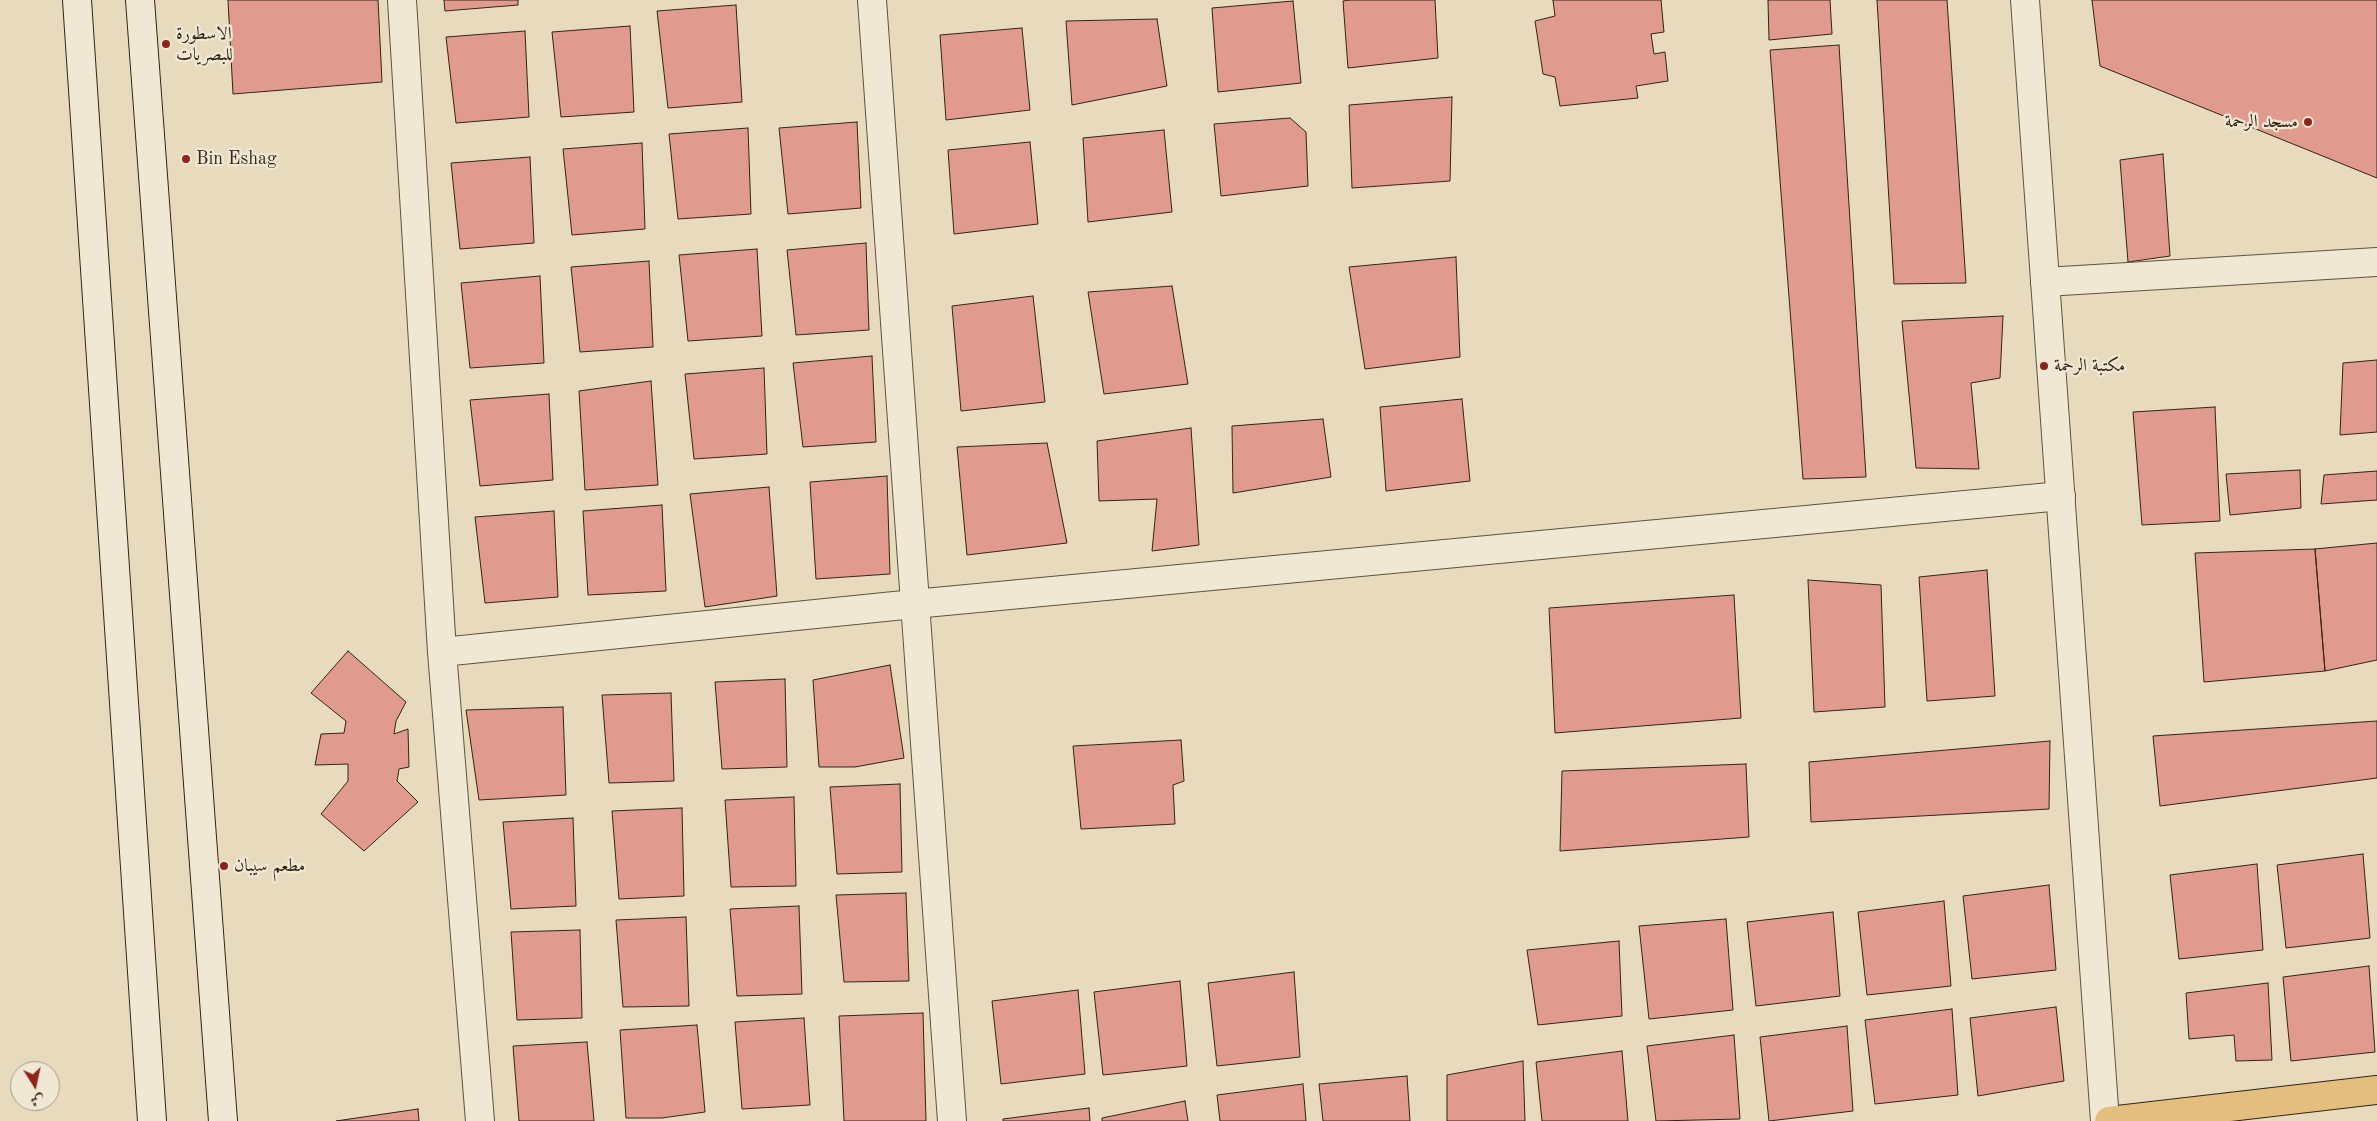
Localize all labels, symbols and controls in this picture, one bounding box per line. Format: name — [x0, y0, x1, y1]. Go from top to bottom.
place label: الاسطورة للبصريات — [176, 23, 233, 66]
marker: الاسطورة للبصريات — [160, 38, 172, 50]
place label: مسجد الرحمة — [2225, 111, 2298, 133]
marker: مسجد الرحمة — [2302, 116, 2314, 128]
place label: Bin Eshag — [196, 148, 277, 170]
marker: Bin Eshag — [180, 153, 192, 165]
place label: مكتبة الرحمة — [2054, 355, 2125, 377]
marker: مكتبة الرحمة — [2038, 360, 2050, 372]
place label: مطعم سيبان — [234, 855, 305, 877]
marker: مطعم سيبان — [218, 860, 230, 872]
north arrow — [10, 1061, 60, 1111]
text: ش — [29, 1092, 45, 1108]

